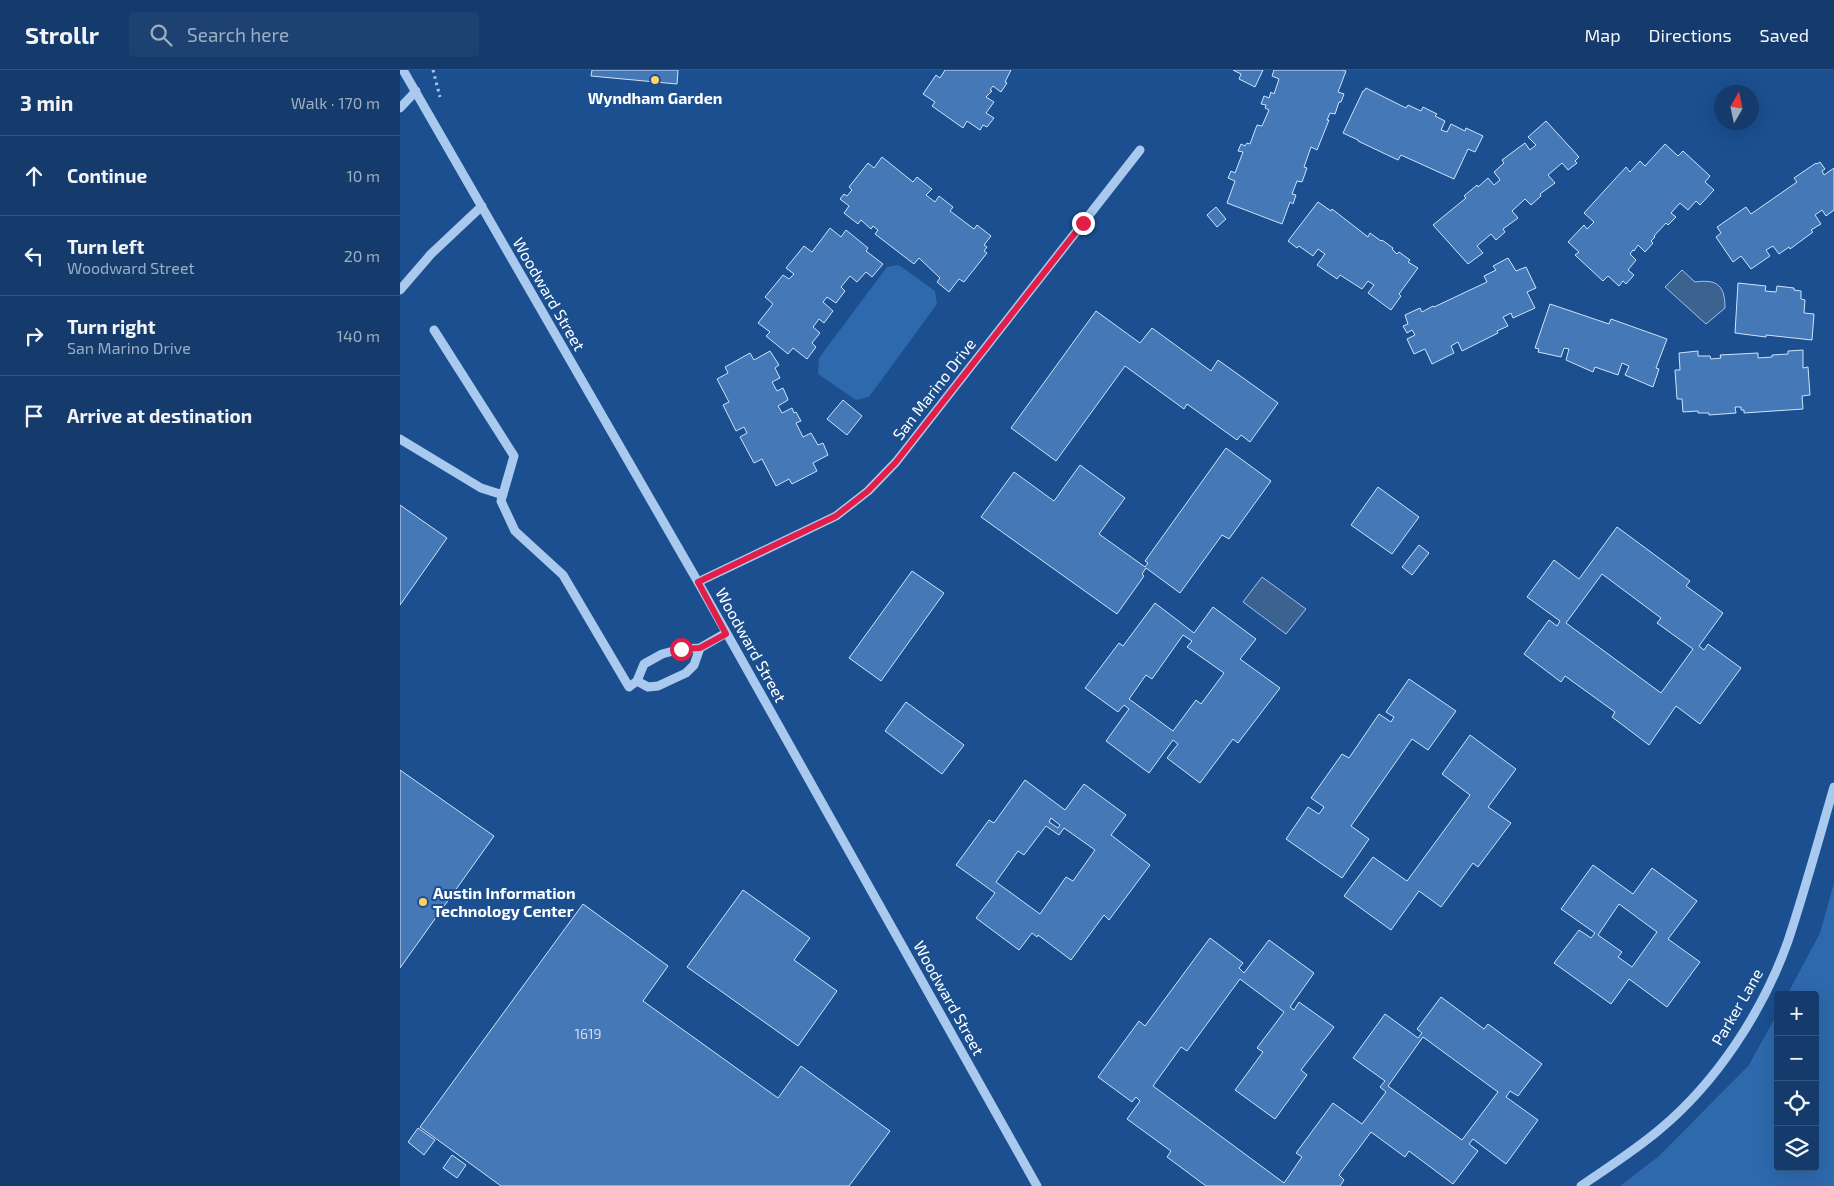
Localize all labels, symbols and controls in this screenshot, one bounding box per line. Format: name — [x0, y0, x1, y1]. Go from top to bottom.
search box — [129, 12, 479, 57]
text: Strollr — [25, 20, 99, 49]
icon: search — [147, 21, 175, 49]
text: Search here — [187, 23, 289, 46]
text: Map — [1584, 24, 1621, 46]
text: Directions — [1649, 24, 1732, 46]
text: Saved — [1760, 24, 1809, 46]
marker: Wyndham Garden — [649, 74, 661, 86]
north arrow — [1714, 85, 1759, 130]
place label: Wyndham Garden — [588, 88, 722, 108]
text: 3 min — [20, 90, 73, 115]
text: Walk · 170 m — [291, 93, 380, 112]
icon: ahead — [20, 162, 48, 190]
text: Continue — [67, 164, 147, 187]
text: 10 m — [346, 166, 380, 185]
route end — [1072, 212, 1095, 235]
street label: Woodward Street — [509, 234, 590, 354]
text: Turn left — [67, 235, 144, 258]
icon: left — [20, 242, 48, 270]
text: 20 m — [344, 246, 380, 265]
text: Woodward Street — [67, 258, 195, 277]
text: Turn right — [67, 315, 155, 338]
icon: right — [20, 322, 48, 350]
text: 140 m — [337, 326, 380, 345]
street label: San Marino Drive — [888, 334, 979, 443]
text: San Marino Drive — [67, 338, 191, 357]
icon: arrive — [20, 402, 48, 430]
text: Arrive at destination — [67, 404, 252, 427]
street label: Woodward Street — [712, 584, 791, 705]
route start — [670, 638, 693, 661]
place label: Austin Information Technology Center — [433, 883, 576, 921]
marker: Austin Information Technology Center — [417, 896, 429, 908]
street label: Woodward Street — [910, 937, 989, 1058]
street label: Parker Lane — [1707, 965, 1766, 1049]
map controls — [1774, 991, 1819, 1171]
button: + — [1774, 991, 1819, 1036]
house number: 1619 — [574, 1025, 602, 1042]
button: − — [1774, 1036, 1819, 1081]
button: locate — [1774, 1081, 1819, 1126]
button: layers — [1774, 1126, 1819, 1171]

